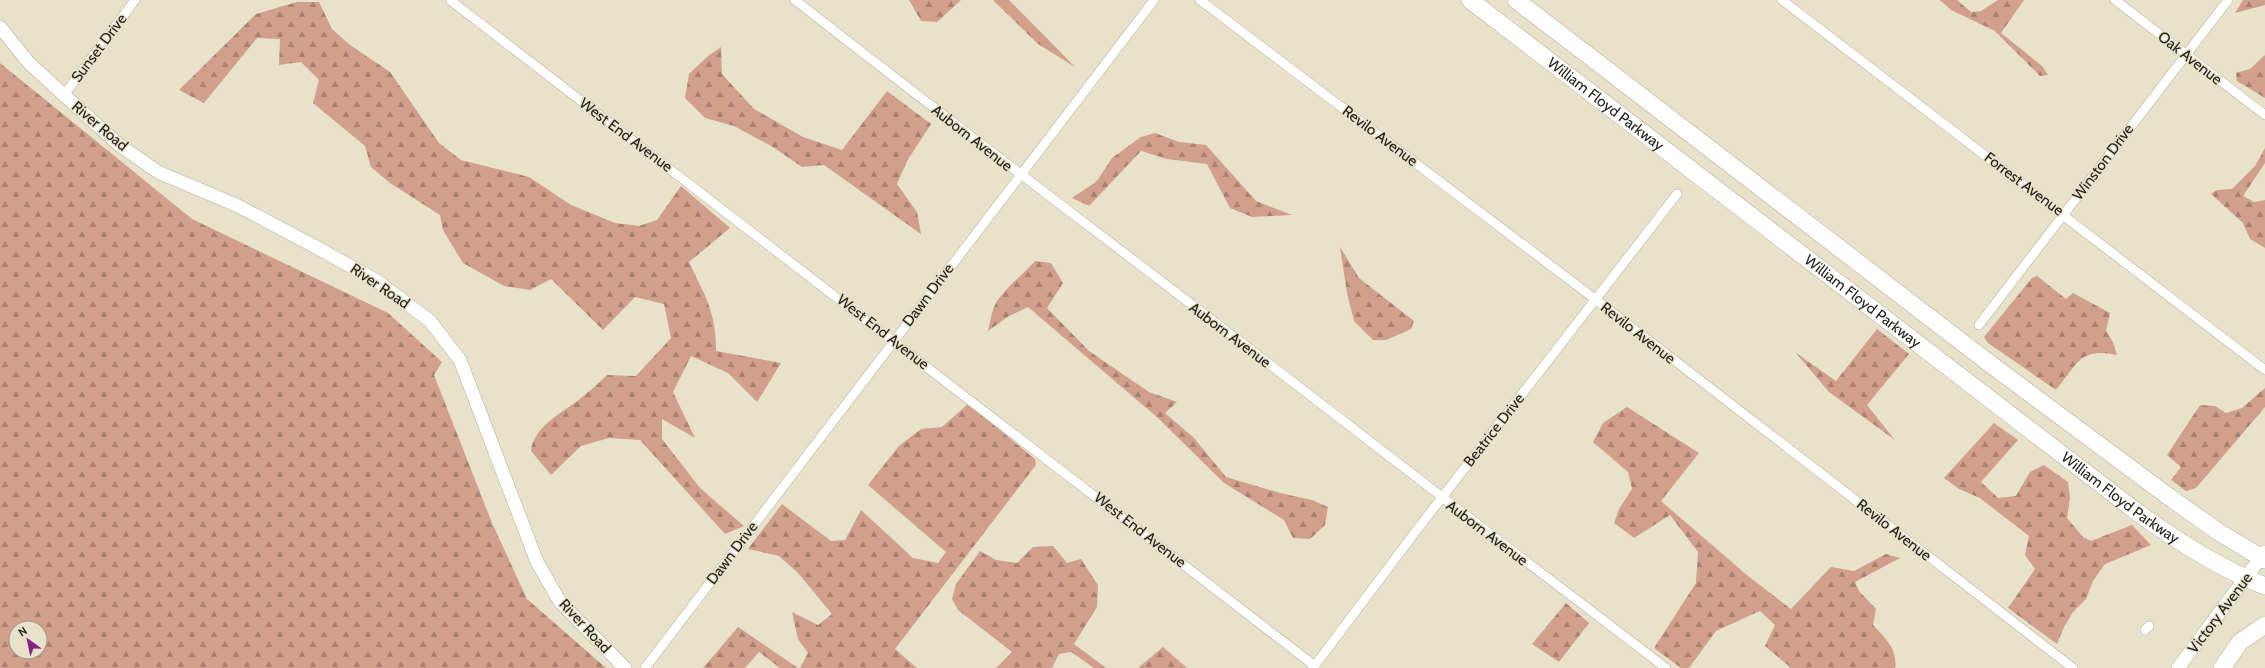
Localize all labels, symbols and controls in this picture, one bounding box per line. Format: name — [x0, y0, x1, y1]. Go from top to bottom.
street label: Sunset Drive — [67, 10, 131, 86]
street label: Oak Avenue — [2154, 27, 2226, 89]
street label: William Floyd Parkway — [1544, 54, 1668, 155]
street label: West End Avenue — [576, 94, 676, 176]
street label: River Road — [68, 97, 132, 155]
street label: Auborn Avenue — [928, 101, 1016, 175]
street label: Revilo Avenue — [1339, 102, 1421, 170]
street label: Winston Drive — [2069, 120, 2138, 204]
street label: Forrest Avenue — [1981, 148, 2067, 220]
street label: William Floyd Parkway — [1801, 251, 1925, 352]
street label: River Road — [347, 260, 413, 312]
street label: Dawn Drive — [899, 260, 958, 330]
street label: West End Avenue — [833, 291, 933, 374]
street label: Auborn Avenue — [1186, 298, 1275, 372]
street label: Revilo Avenue — [1597, 298, 1679, 368]
street label: Beatrice Drive — [1460, 390, 1528, 470]
street label: William Floyd Parkway — [2058, 448, 2183, 548]
street label: West End Avenue — [1090, 489, 1190, 572]
street label: Revilo Avenue — [1853, 495, 1935, 565]
street label: Auborn Avenue — [1443, 496, 1532, 570]
street label: Dawn Drive — [703, 518, 762, 588]
street label: Victory Avenue — [2184, 569, 2256, 657]
street label: River Road — [555, 595, 615, 657]
north arrow — [8, 620, 48, 660]
text: N — [15, 624, 30, 640]

